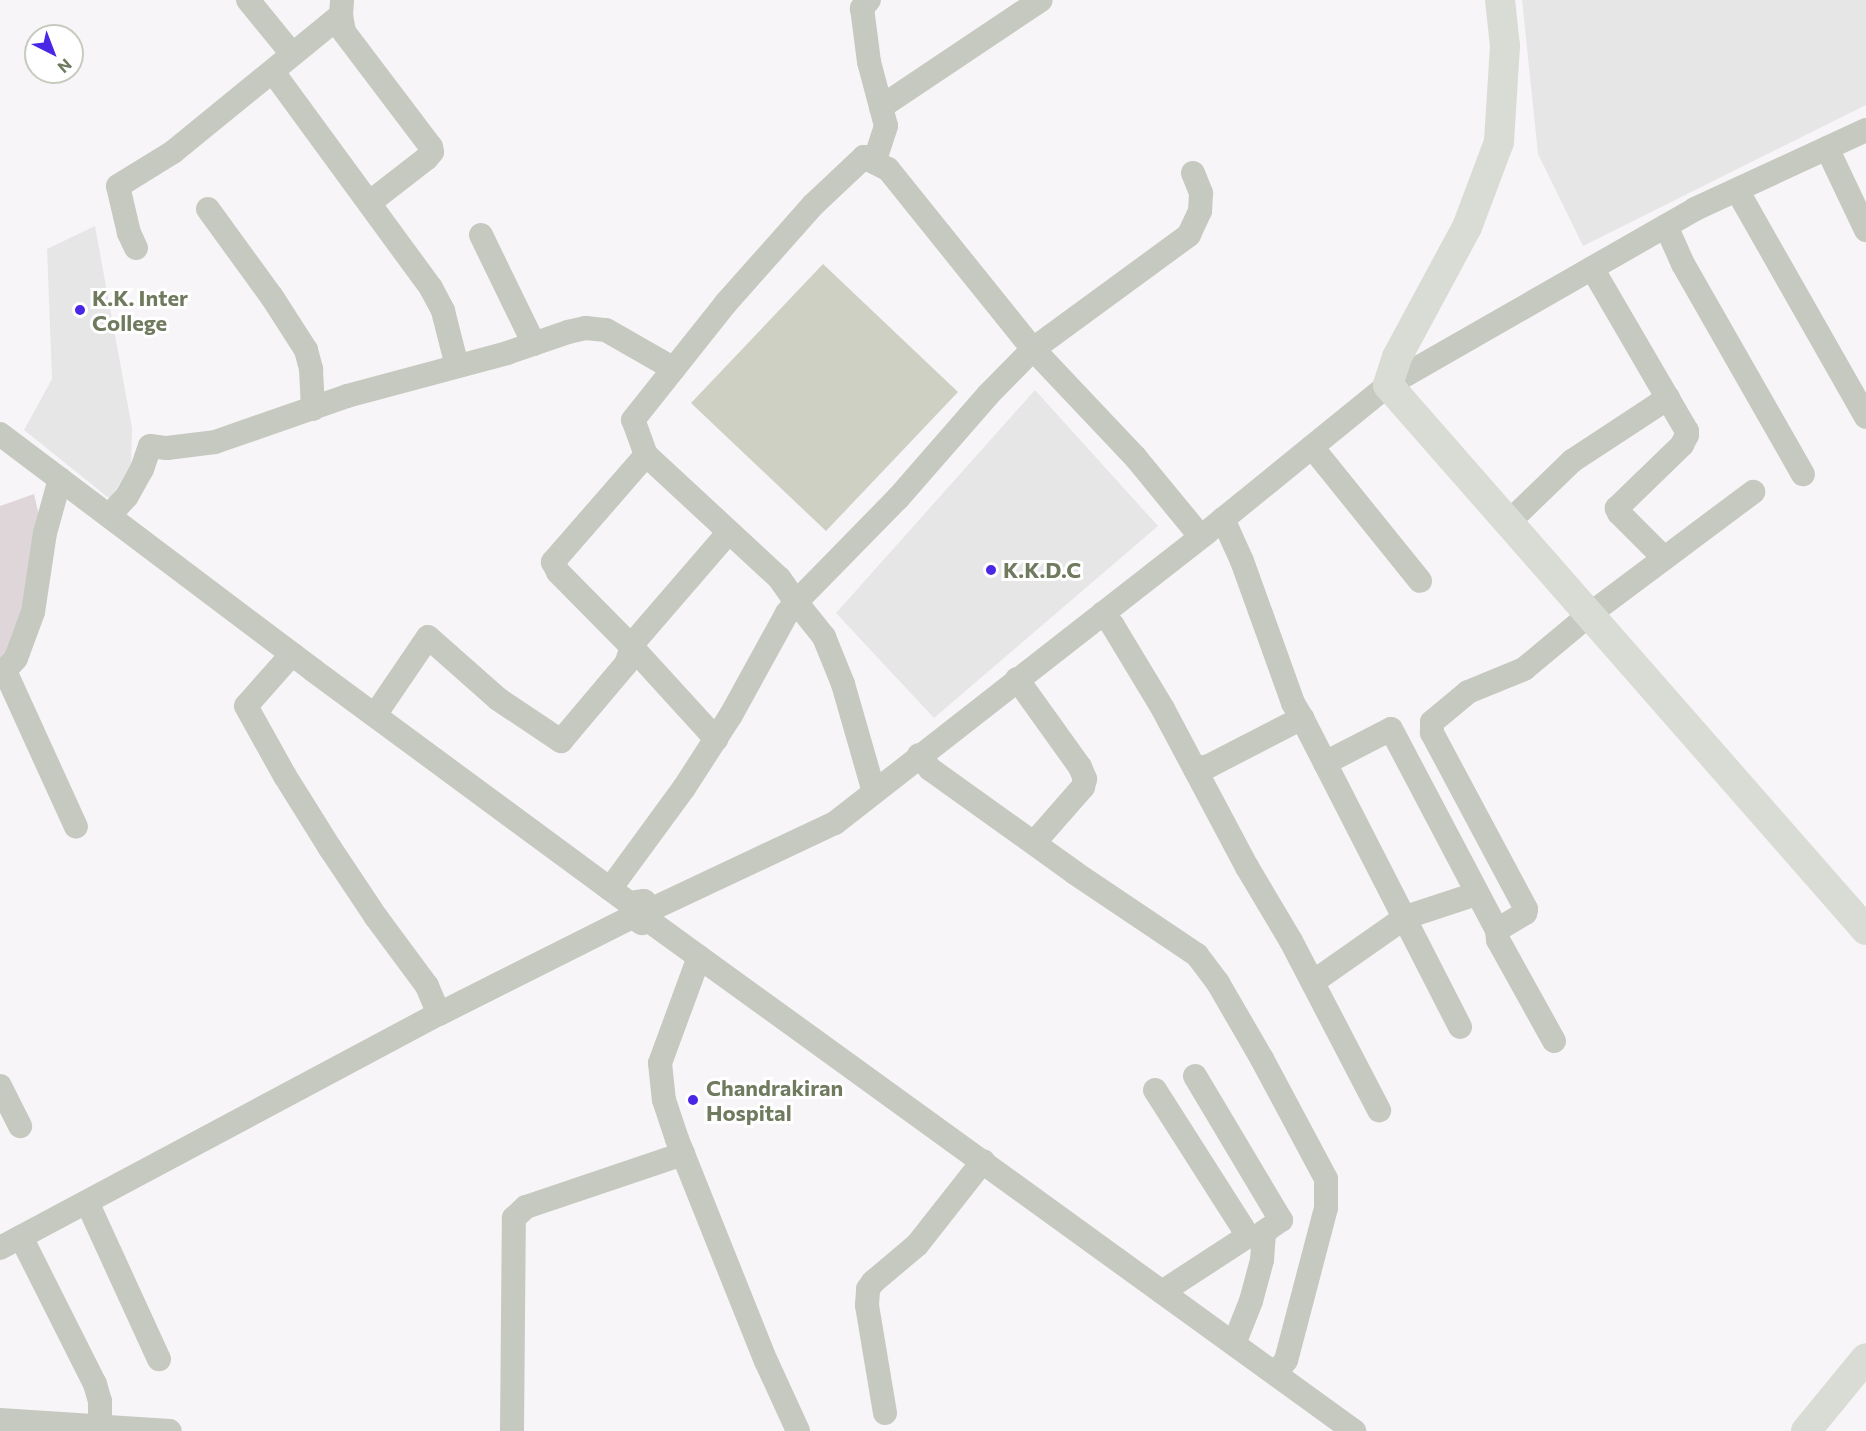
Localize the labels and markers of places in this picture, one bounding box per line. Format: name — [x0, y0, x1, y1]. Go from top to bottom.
place label: K.K. Inter College — [92, 284, 188, 336]
marker: K.K. Inter College — [73, 303, 87, 317]
place label: K.K.D.C — [1003, 557, 1081, 583]
marker: K.K.D.C — [984, 563, 998, 577]
place label: Chandrakiran Hospital — [706, 1074, 843, 1126]
marker: Chandrakiran Hospital — [684, 1091, 702, 1109]

